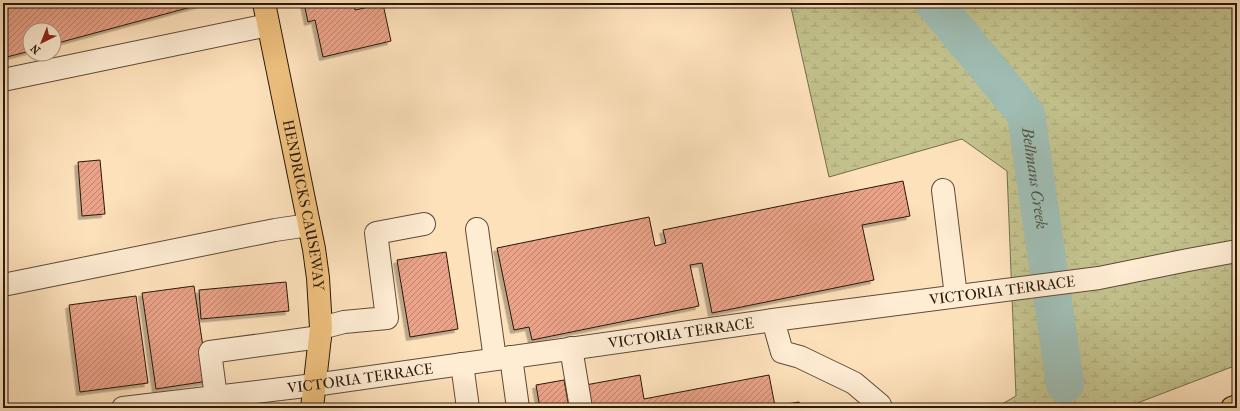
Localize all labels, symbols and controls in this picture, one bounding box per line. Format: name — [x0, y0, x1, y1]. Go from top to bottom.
north arrow — [22, 22, 62, 62]
text: N — [28, 41, 43, 57]
street label: HENDRICKS CAUSEWAY — [279, 118, 328, 292]
water label: Bellmans Creek — [1018, 125, 1052, 230]
street label: VICTORIA TERRACE — [927, 272, 1076, 309]
street label: VICTORIA TERRACE — [606, 314, 755, 352]
street label: VICTORIA TERRACE — [285, 359, 434, 397]

